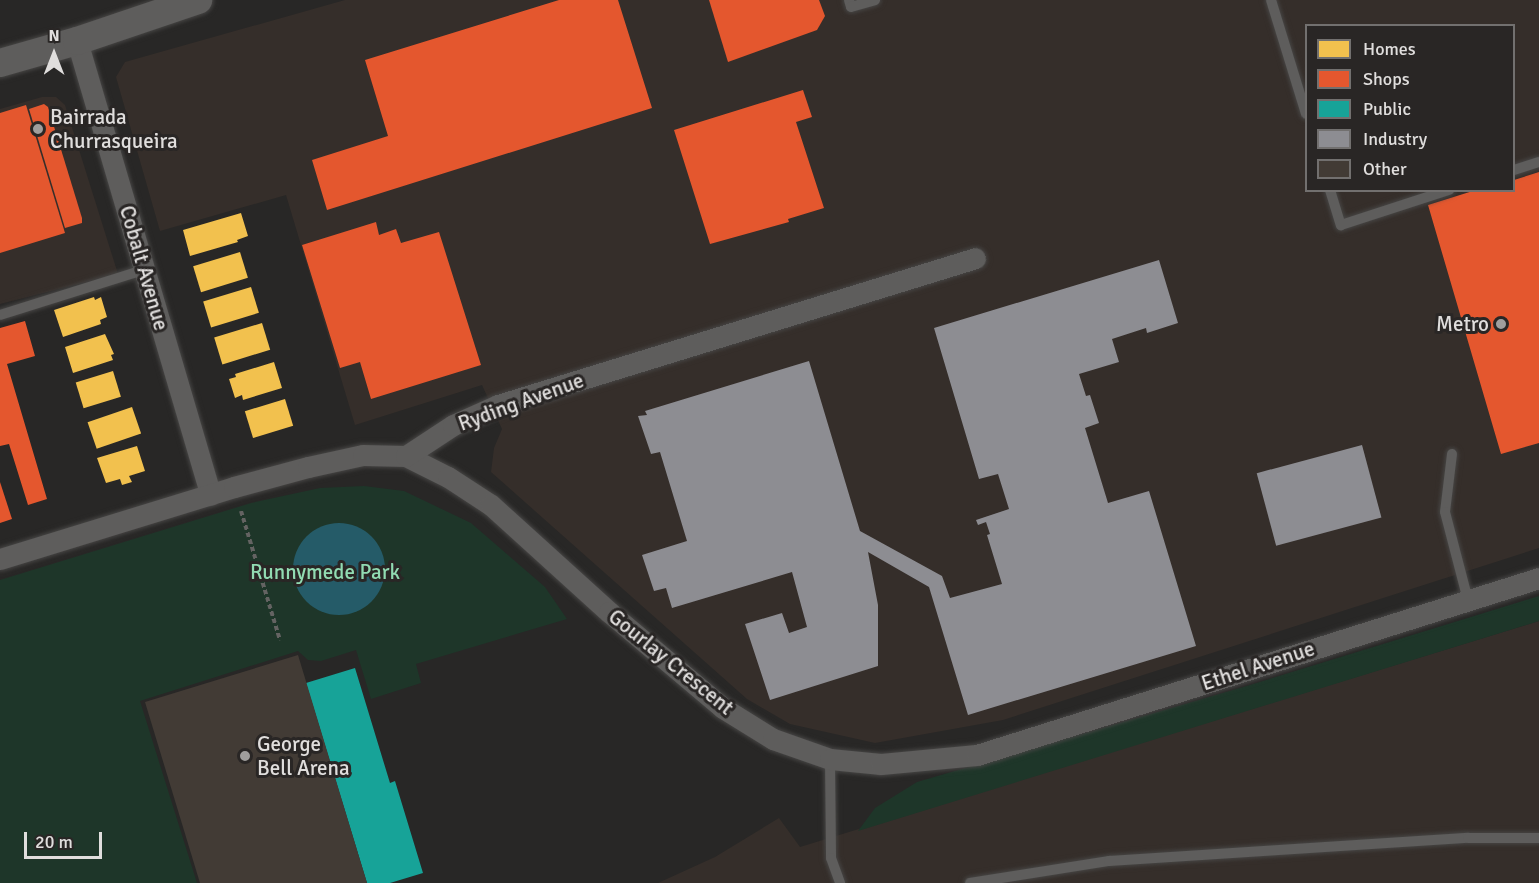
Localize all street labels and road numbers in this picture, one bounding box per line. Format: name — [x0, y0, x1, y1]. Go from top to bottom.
street label: Cobalt Avenue — [114, 203, 174, 333]
street label: Ryding Avenue — [455, 368, 587, 436]
street label: Gourlay Crescent — [603, 604, 739, 720]
street label: Ethel Avenue — [1198, 636, 1318, 696]

